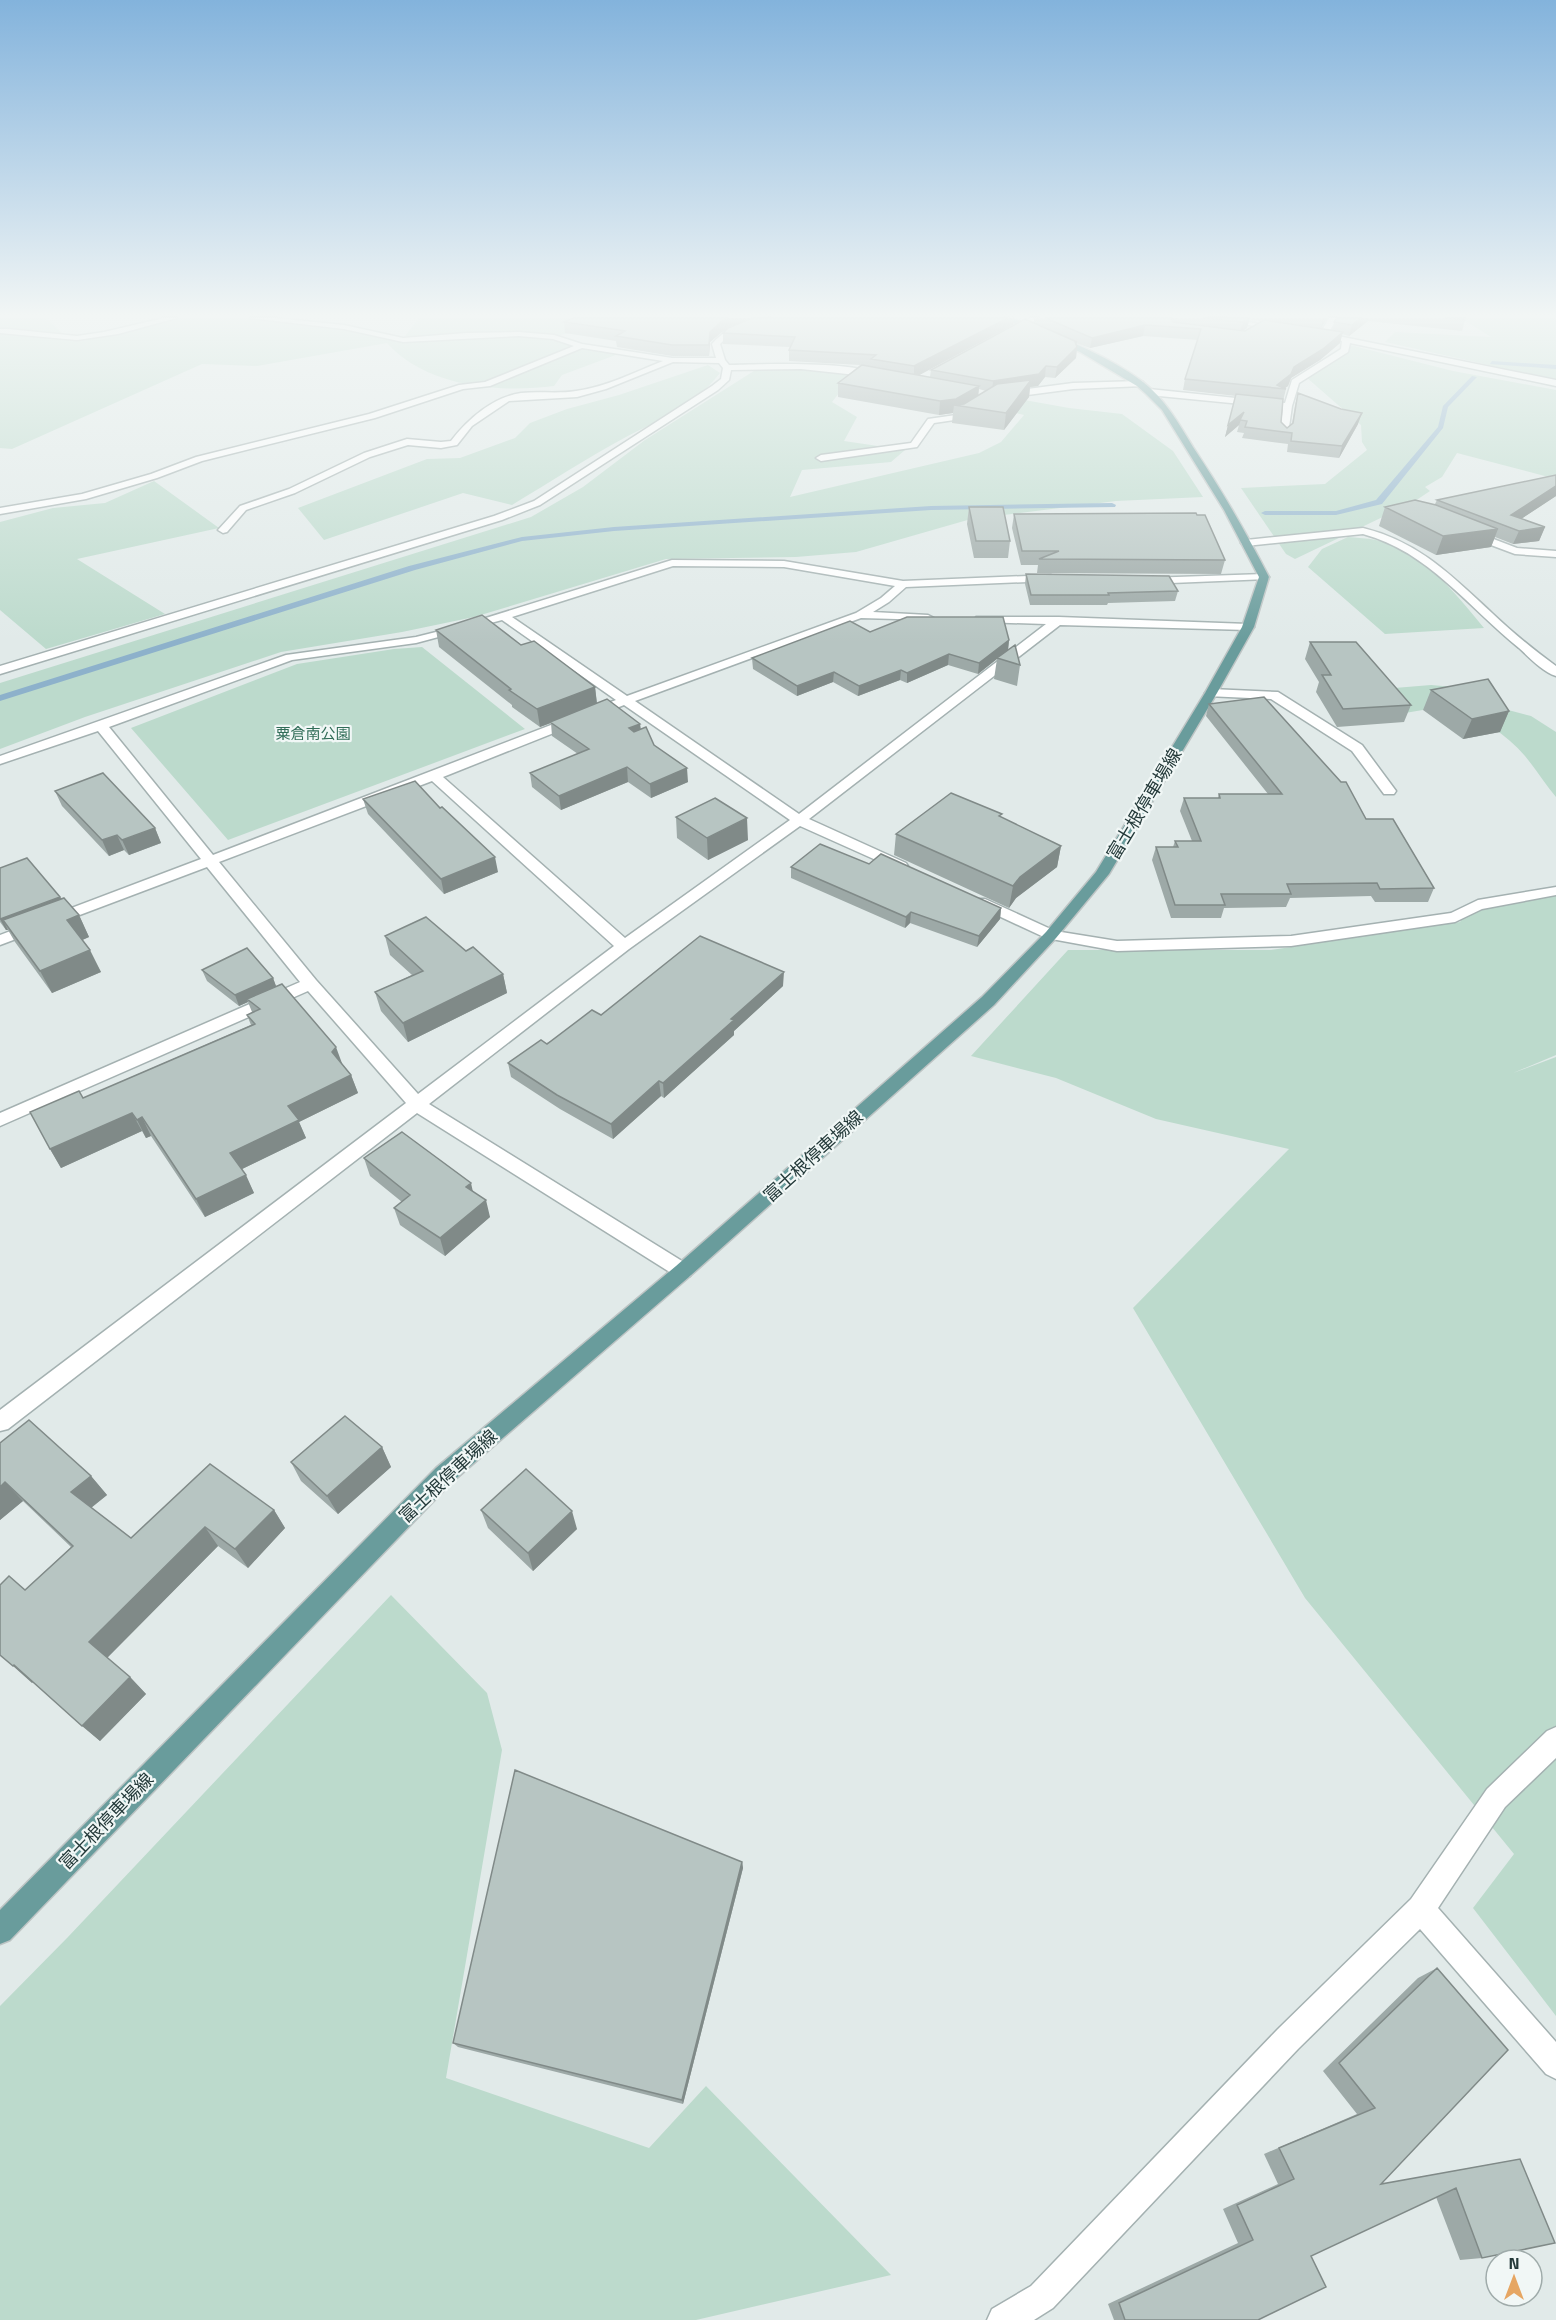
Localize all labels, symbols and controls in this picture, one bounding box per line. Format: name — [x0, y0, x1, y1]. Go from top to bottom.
park label: 粟倉南公園 — [275, 722, 351, 745]
street label: 富士根停車場線 — [1100, 743, 1188, 865]
street label: 富士根停車場線 — [757, 1104, 869, 1208]
street label: 富士根停車場線 — [393, 1423, 503, 1529]
street label: 富士根停車場線 — [53, 1766, 159, 1876]
north arrow — [1484, 2248, 1544, 2308]
text: N — [1508, 2251, 1520, 2275]

